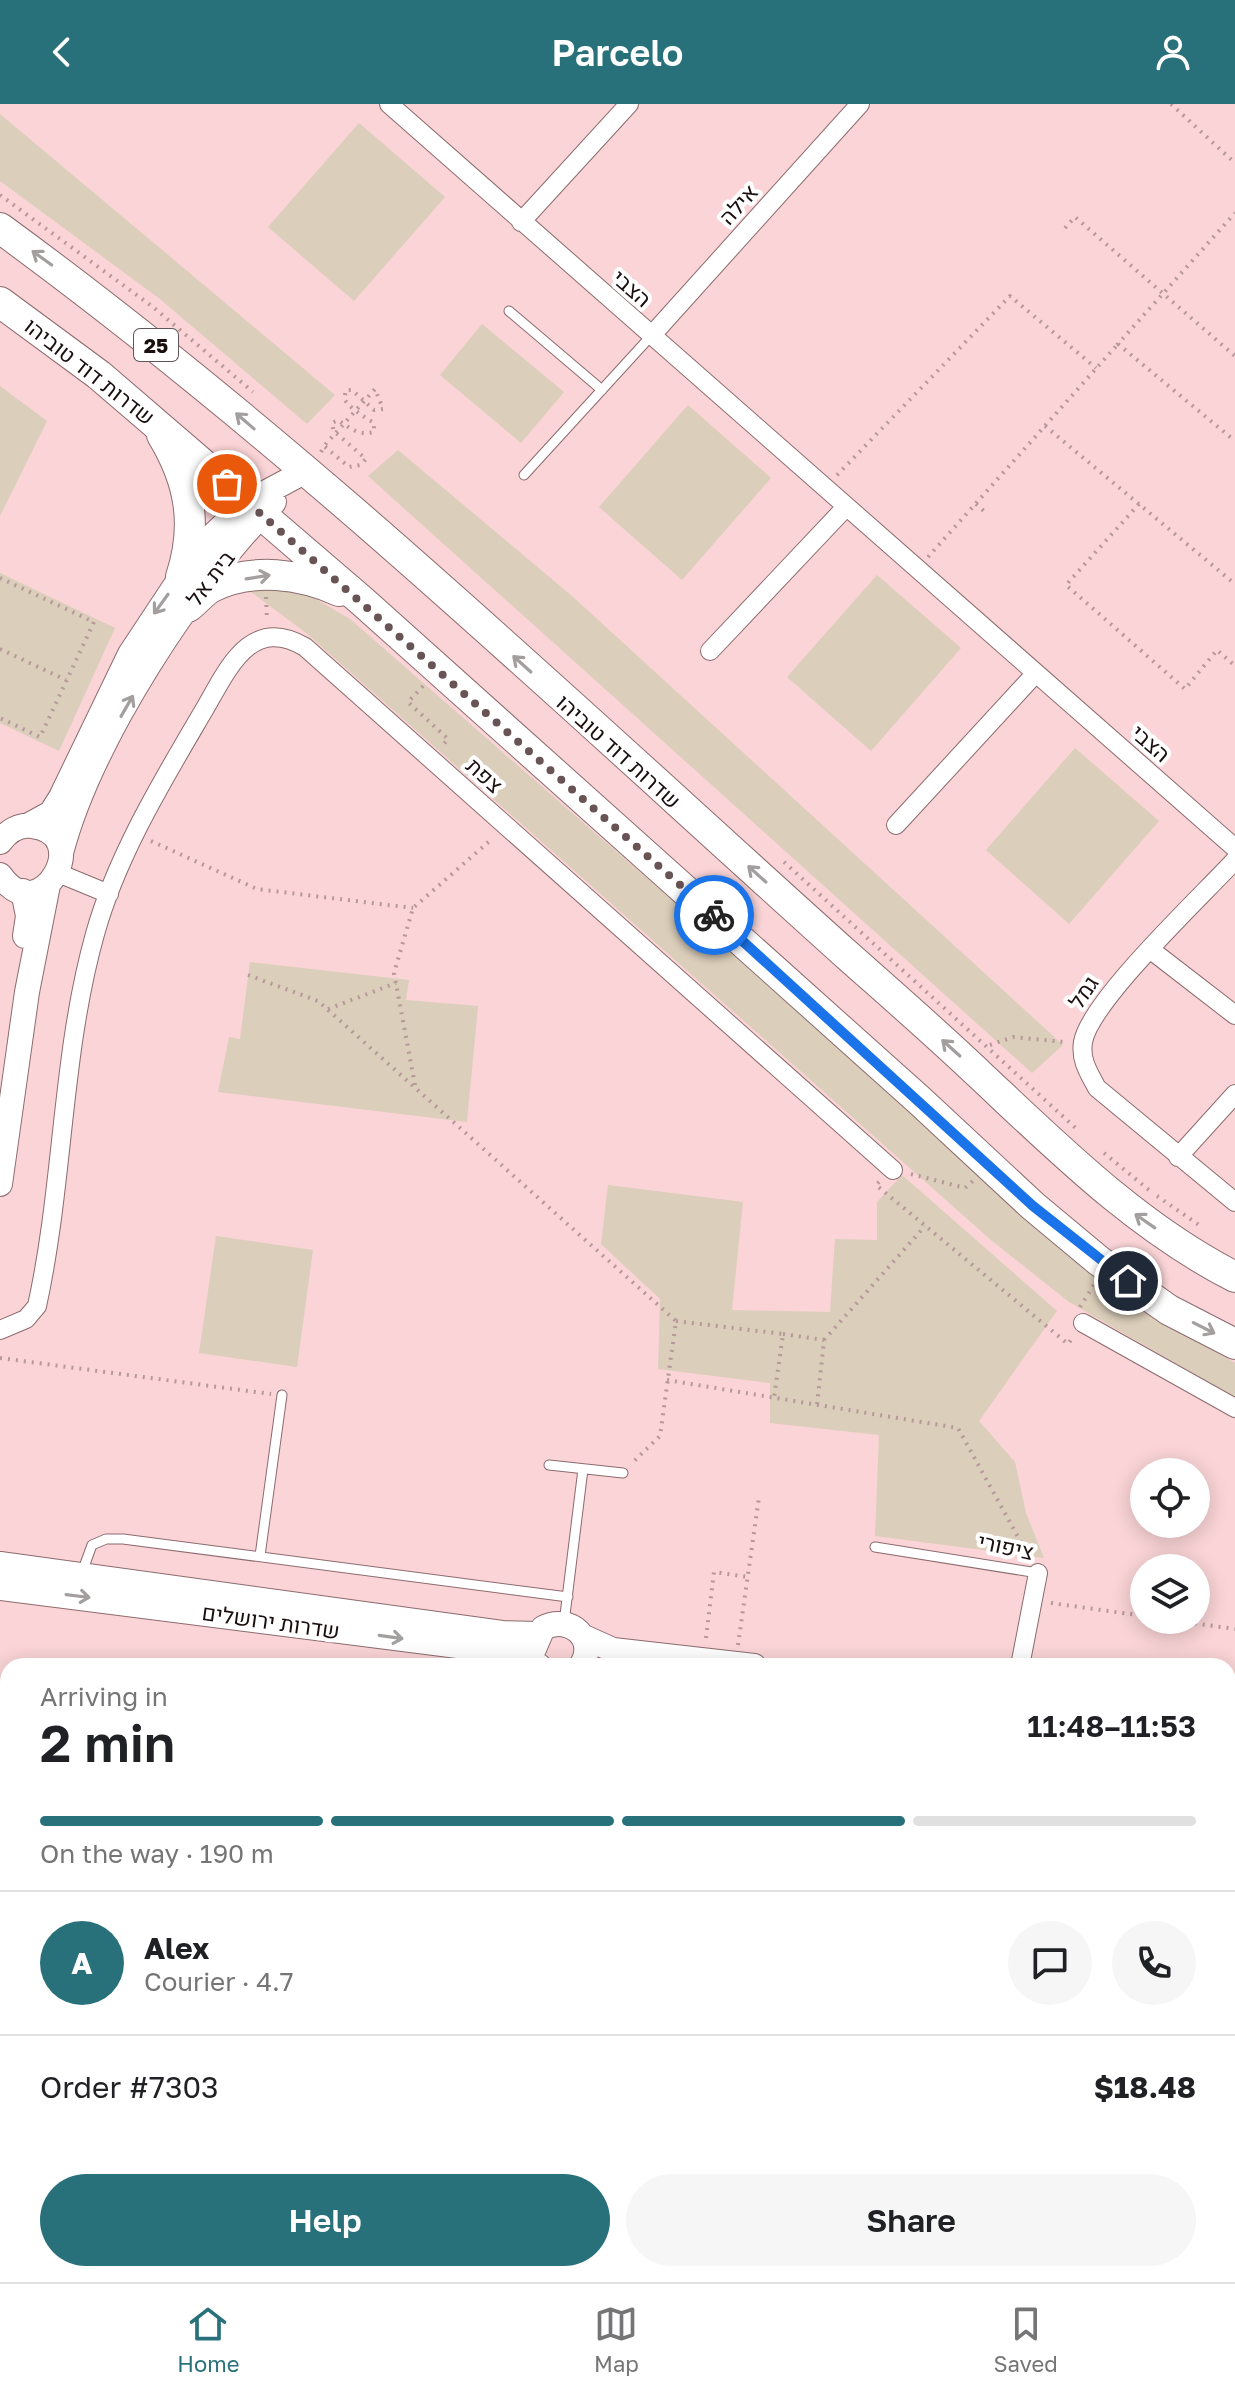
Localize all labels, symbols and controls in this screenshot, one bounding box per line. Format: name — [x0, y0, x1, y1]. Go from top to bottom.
icon: back — [40, 30, 84, 74]
icon: person — [1151, 30, 1195, 74]
text: Parcelo — [552, 31, 683, 74]
street label: אילה — [713, 178, 763, 230]
one-way arrow — [32, 250, 53, 267]
street label: הצבי — [607, 264, 657, 312]
street label: שדרות דוד טוביהו — [19, 312, 161, 430]
road number: 25 — [134, 329, 178, 361]
one-way arrow — [235, 412, 256, 430]
pin — [193, 450, 261, 518]
icon: bag — [205, 462, 249, 506]
street label: בית אל — [180, 544, 240, 611]
one-way arrow — [245, 569, 270, 584]
one-way arrow — [153, 592, 169, 614]
one-way arrow — [512, 654, 532, 673]
street label: שדרות דוד טוביהו — [551, 688, 687, 814]
one-way arrow — [120, 694, 136, 718]
street label: הצבי — [1126, 719, 1176, 767]
street label: צפת — [461, 752, 509, 798]
one-way arrow — [748, 866, 768, 884]
courier — [674, 875, 754, 955]
icon: bike — [692, 893, 736, 937]
street label: גמל — [1062, 970, 1104, 1014]
one-way arrow — [942, 1039, 962, 1057]
one-way arrow — [1135, 1213, 1157, 1229]
pin — [1094, 1247, 1162, 1315]
icon: home — [1106, 1259, 1150, 1303]
one-way arrow — [1191, 1320, 1215, 1336]
map controls — [1130, 1458, 1210, 1634]
button: locate — [1130, 1458, 1210, 1538]
street label: ציפורי — [976, 1527, 1036, 1565]
button: layers — [1130, 1554, 1210, 1634]
one-way arrow — [64, 1588, 90, 1603]
street label: שדרות ירושלים — [200, 1598, 342, 1644]
one-way arrow — [378, 1630, 403, 1645]
text: Arriving in — [40, 1681, 168, 1712]
text: 11:48–11:53 — [1027, 1708, 1196, 1744]
text: 2 min — [40, 1711, 175, 1773]
text: On the way · 190 m — [40, 1838, 274, 1869]
button: chat — [1008, 1921, 1092, 2005]
button: phone — [1112, 1921, 1196, 2005]
text: Alex — [144, 1930, 209, 1966]
text: A — [71, 1945, 93, 1981]
text: Courier · 4.7 — [144, 1966, 294, 1997]
text: Order #7303 — [40, 2069, 219, 2105]
text: $18.48 — [1094, 2069, 1196, 2105]
button: Help — [40, 2174, 610, 2266]
button: Share — [626, 2174, 1196, 2266]
tab: Home — [177, 2302, 239, 2377]
tab: Map — [594, 2302, 639, 2377]
tab: Saved — [993, 2302, 1058, 2377]

